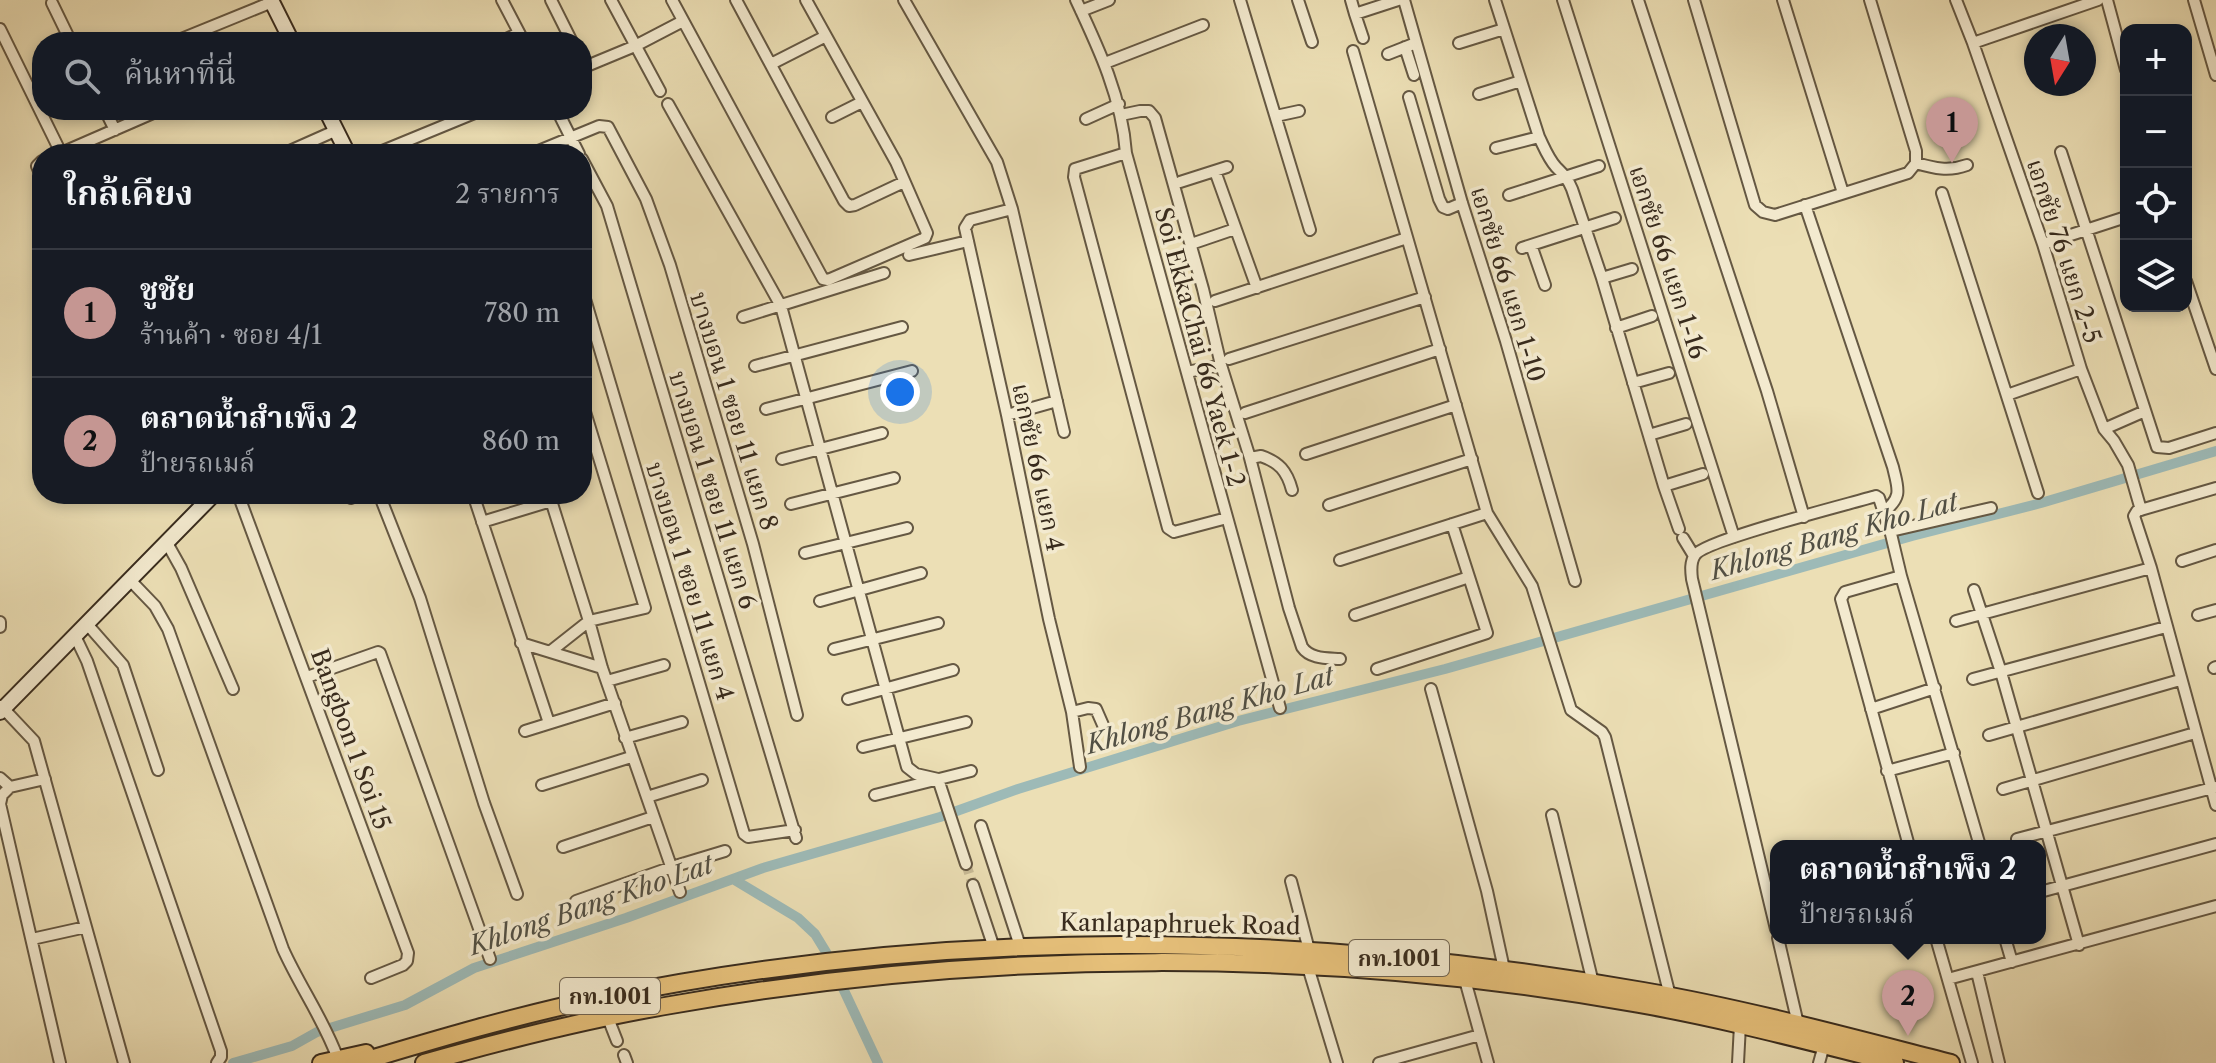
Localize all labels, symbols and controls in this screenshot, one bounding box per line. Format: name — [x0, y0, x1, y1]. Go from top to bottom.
north arrow — [2024, 24, 2096, 96]
map controls — [2120, 24, 2192, 312]
button: + — [2120, 24, 2192, 96]
search box — [32, 32, 592, 120]
icon: search — [60, 54, 104, 98]
text: ค้นหาที่นี่ — [124, 55, 236, 92]
button: − — [2120, 96, 2192, 168]
pin: 1 — [1926, 97, 1978, 163]
street label: เอกชัย 76 แยก 2-5 — [2021, 155, 2107, 347]
street label: เอกชัย 66 แยก 1-16 — [1623, 162, 1713, 362]
button: locate — [2120, 168, 2192, 240]
text: ใกล้เคียง — [64, 172, 193, 214]
text: 2 รายการ — [455, 178, 560, 210]
street label: เอกชัย 66 แยก 1-10 — [1464, 183, 1552, 385]
street label: Soi EkkaChai 66 Yaek 1-2 — [1149, 204, 1251, 490]
button: layers — [2120, 240, 2192, 312]
text: ชูชัย — [140, 271, 195, 308]
street label: บางบอน 1 ซอย 11 แยก 8 — [684, 288, 784, 534]
text: 1 — [84, 297, 96, 329]
text: 780 m — [484, 297, 560, 329]
text: ร้านค้า · ซอย 4/1 — [140, 319, 322, 351]
street label: บางบอน 1 ซอย 11 แยก 6 — [663, 367, 763, 613]
your location — [880, 372, 920, 412]
street label: เอกชัย 66 แยก 4 — [1006, 380, 1070, 554]
text: ตลาดน้ำสำเพ็ง 2 — [140, 399, 357, 436]
text: 2 — [82, 425, 98, 457]
text: 860 m — [482, 425, 560, 457]
text: ป้ายรถเมล์ — [140, 447, 255, 479]
street label: บางบอน 1 ซอย 11 แยก 4 — [640, 459, 740, 703]
water label: Khlong Bang Kho Lat — [1704, 485, 1963, 587]
street label: Bangbon 1 Soi 15 — [305, 645, 397, 833]
water label: Khlong Bang Kho Lat — [1080, 659, 1339, 761]
popup — [1770, 840, 2046, 944]
water label: Khlong Bang Kho Lat — [463, 848, 719, 963]
text: ตลาดน้ำสำเพ็ง 2 — [1799, 850, 2017, 887]
text: ป้ายรถเมล์ — [1799, 898, 1914, 930]
street label: Kanlapaphruek Road — [1059, 907, 1301, 941]
road number: กท.1001 — [1349, 940, 1449, 976]
pin: 2 — [1882, 970, 1934, 1036]
road number: กท.1001 — [560, 978, 660, 1014]

